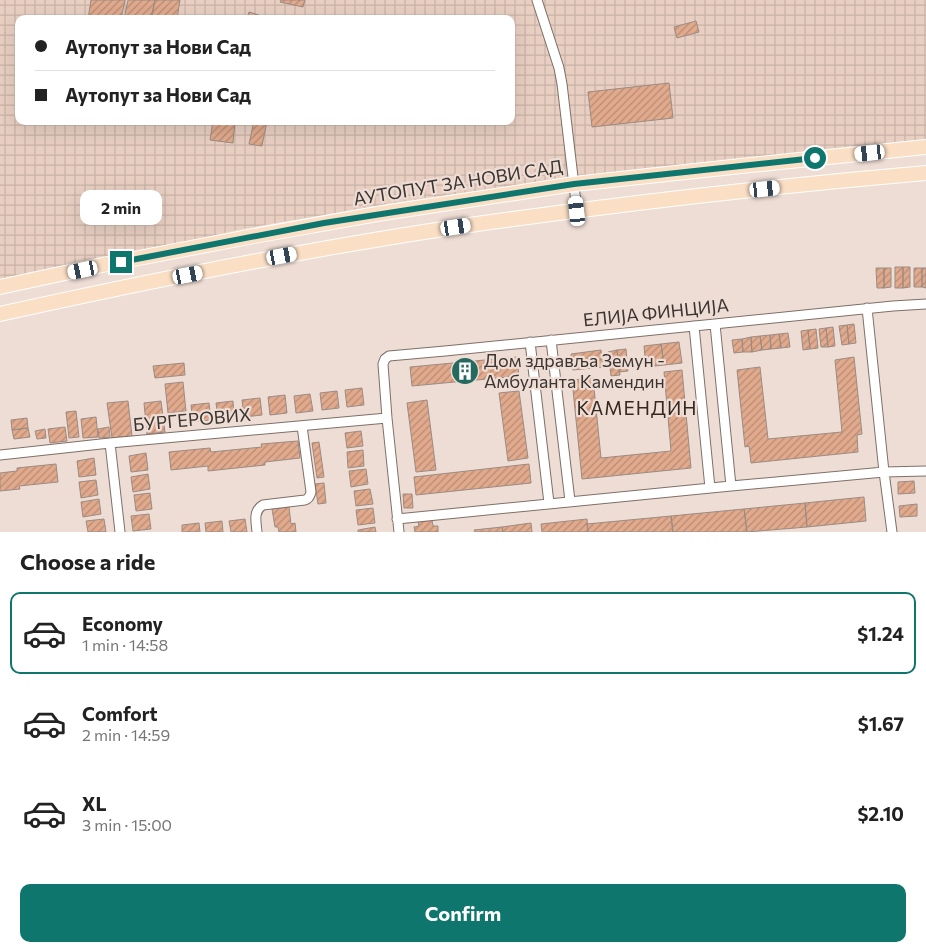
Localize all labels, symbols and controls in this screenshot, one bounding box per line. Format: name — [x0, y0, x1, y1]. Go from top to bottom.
text: Аутопут за Нови Сад — [65, 35, 251, 58]
text: Аутопут за Нови Сад — [65, 83, 251, 106]
car — [854, 144, 885, 162]
route start — [804, 147, 826, 169]
street label: АУТОПУТ ЗА НОВИ САД — [352, 155, 564, 209]
car — [749, 180, 780, 198]
callout: 2 min — [80, 190, 162, 224]
car — [567, 195, 586, 227]
text: 2 min — [101, 198, 141, 217]
car — [440, 217, 471, 237]
car — [265, 246, 298, 266]
route end — [110, 251, 132, 273]
car — [66, 260, 99, 280]
car — [171, 265, 204, 285]
street label: ЕЛИЈА ФИНЦИЈА — [582, 293, 730, 331]
place label: Дом здравља Земун - Амбуланта Камендин — [484, 349, 665, 392]
building icon: Дом здравља Земун - Амбуланта Камендин — [450, 356, 480, 386]
district label: КАМЕНДИН — [576, 396, 698, 419]
street label: БУРГЕРОВИХ — [132, 403, 252, 435]
text: Choose a ride — [20, 548, 155, 575]
icon: car — [22, 611, 67, 656]
text: Economy — [82, 612, 163, 635]
text: $1.24 — [857, 622, 904, 645]
text: 1 min · 14:58 — [82, 635, 168, 654]
icon: car — [22, 701, 67, 746]
text: Comfort — [82, 702, 158, 725]
text: $1.67 — [858, 712, 904, 735]
text: 2 min · 14:59 — [82, 725, 170, 744]
icon: car — [22, 791, 67, 836]
text: XL — [82, 792, 107, 815]
text: $2.10 — [857, 802, 904, 825]
text: 3 min · 15:00 — [82, 815, 172, 834]
button: Confirm — [20, 884, 906, 942]

